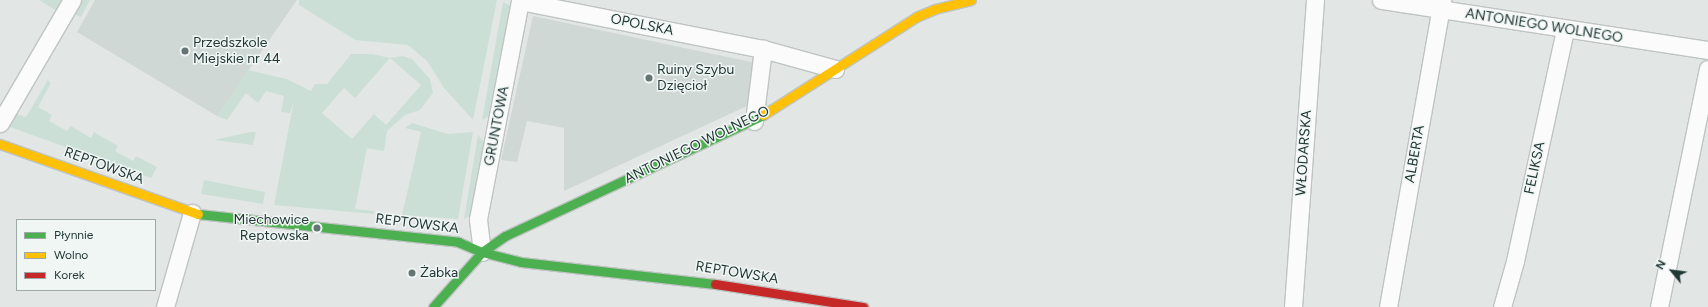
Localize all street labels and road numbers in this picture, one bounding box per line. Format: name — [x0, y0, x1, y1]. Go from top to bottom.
street label: ANTONIEGO WOLNEGO — [1464, 5, 1624, 47]
street label: OPOLSKA — [609, 11, 675, 39]
street label: GRUNTOWA — [481, 85, 513, 167]
street label: ANTONIEGO WOLNEGO — [622, 103, 772, 187]
street label: WŁODARSKA — [1293, 109, 1315, 197]
street label: ALBERTA — [1402, 124, 1428, 184]
street label: FELIKSA — [1521, 140, 1549, 196]
street label: REPTOWSKA — [62, 144, 146, 188]
street label: REPTOWSKA — [374, 211, 460, 237]
street label: REPTOWSKA — [694, 258, 780, 288]

